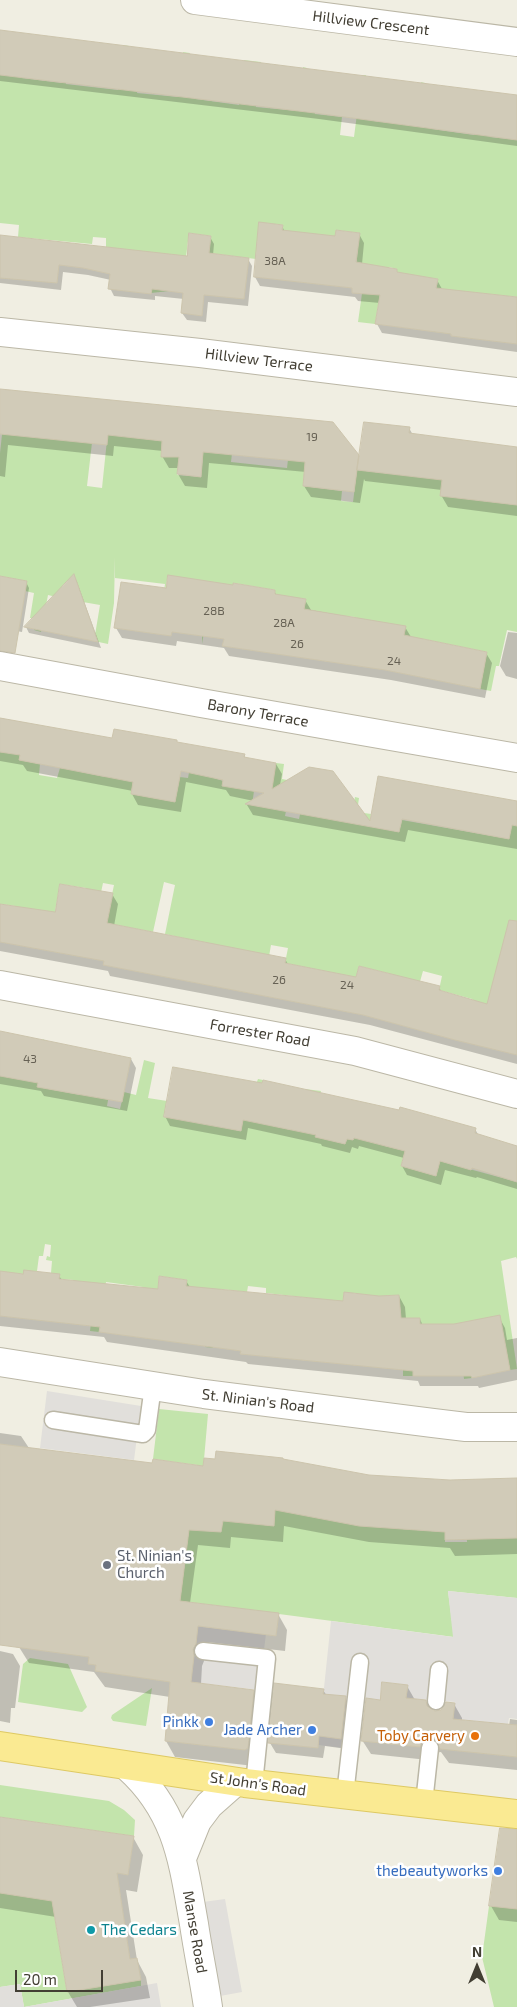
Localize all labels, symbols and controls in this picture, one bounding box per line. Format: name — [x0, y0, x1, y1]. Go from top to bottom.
street label: Hillview Crescent — [312, 7, 430, 39]
house number: 38A — [264, 254, 286, 268]
street label: Hillview Terrace — [204, 344, 314, 376]
house number: 19 — [306, 430, 318, 444]
house number: 28B — [203, 604, 225, 618]
house number: 28A — [273, 616, 295, 630]
house number: 26 — [290, 637, 304, 651]
house number: 24 — [387, 654, 401, 668]
street label: Barony Terrace — [206, 695, 310, 731]
house number: 26 — [272, 973, 286, 987]
house number: 24 — [340, 978, 354, 992]
street label: Forrester Road — [208, 1015, 312, 1051]
house number: 43 — [23, 1052, 37, 1066]
street label: St. Ninian's Road — [201, 1385, 315, 1417]
place label: St. Ninian's Church — [117, 1547, 192, 1582]
marker: St. Ninian's Church — [101, 1559, 113, 1571]
place label: Pinkk — [162, 1713, 199, 1731]
marker: Pinkk — [203, 1716, 215, 1728]
place label: Jade Archer — [223, 1721, 302, 1739]
marker: Jade Archer — [306, 1724, 318, 1736]
place label: Toby Carvery — [377, 1727, 465, 1745]
marker: Toby Carvery — [469, 1730, 481, 1742]
street label: St John's Road — [209, 1768, 307, 1800]
place label: thebeautyworks — [376, 1862, 488, 1880]
marker: thebeautyworks — [492, 1865, 504, 1877]
street label: Manse Road — [179, 1889, 211, 1975]
place label: The Cedars — [101, 1921, 177, 1939]
marker: The Cedars — [85, 1924, 97, 1936]
north arrow — [452, 1942, 502, 1992]
text: N — [472, 1943, 482, 1960]
scale bar — [18, 1960, 105, 1992]
text: 20 m — [23, 1970, 57, 1988]

